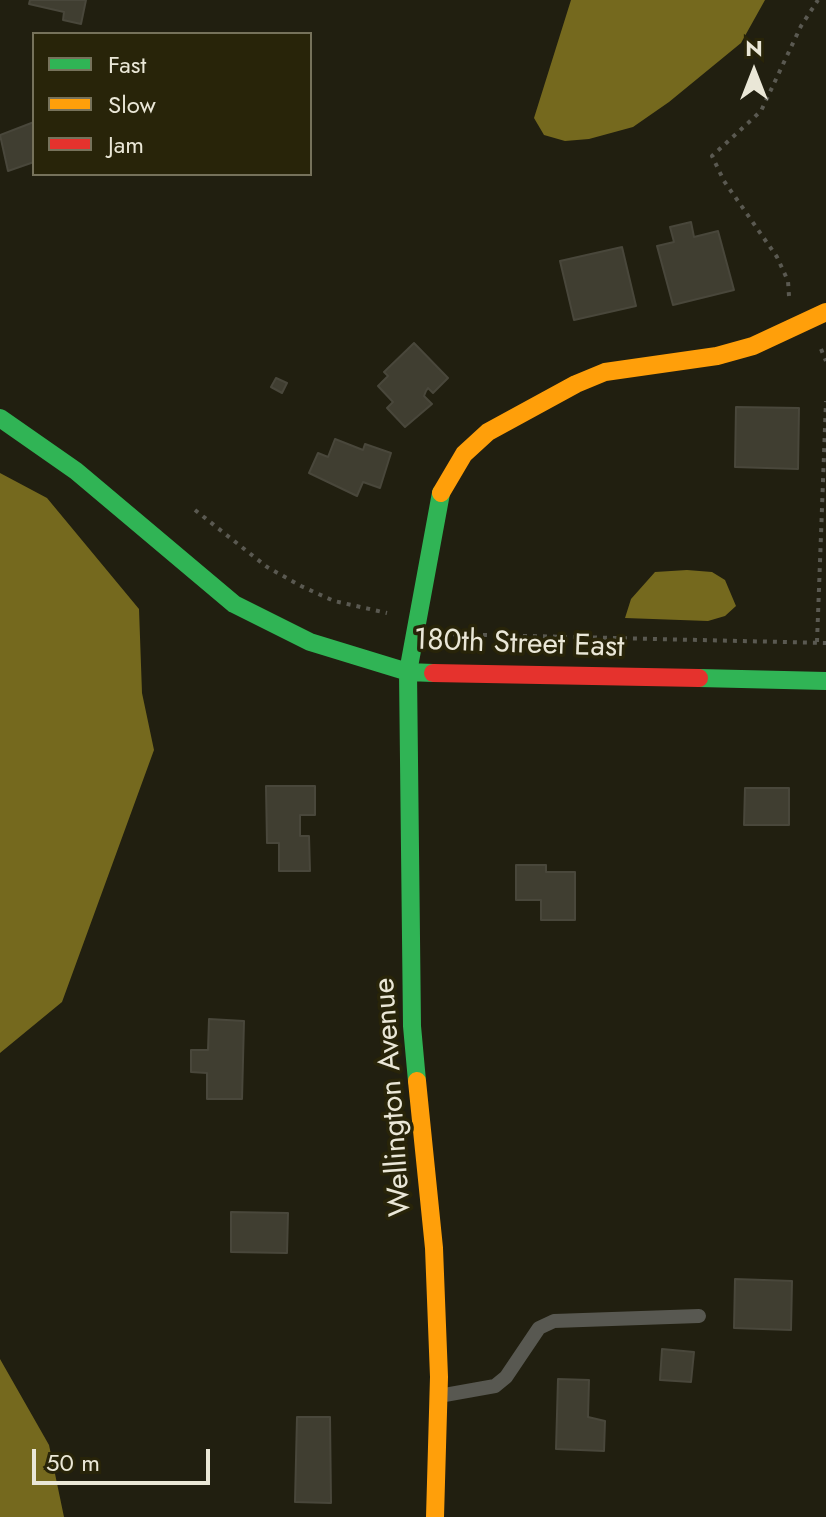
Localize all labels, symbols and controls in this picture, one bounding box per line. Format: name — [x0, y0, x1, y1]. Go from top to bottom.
legend — [32, 32, 312, 176]
north arrow — [714, 32, 794, 112]
text: N — [745, 32, 763, 64]
text: Fast — [108, 47, 146, 82]
text: Slow — [108, 87, 156, 122]
text: Jam — [108, 127, 144, 162]
street label: 180th Street East — [413, 623, 625, 667]
street label: Wellington Avenue — [368, 977, 420, 1217]
scale bar — [36, 1433, 214, 1483]
text: 50 m — [46, 1445, 100, 1480]

